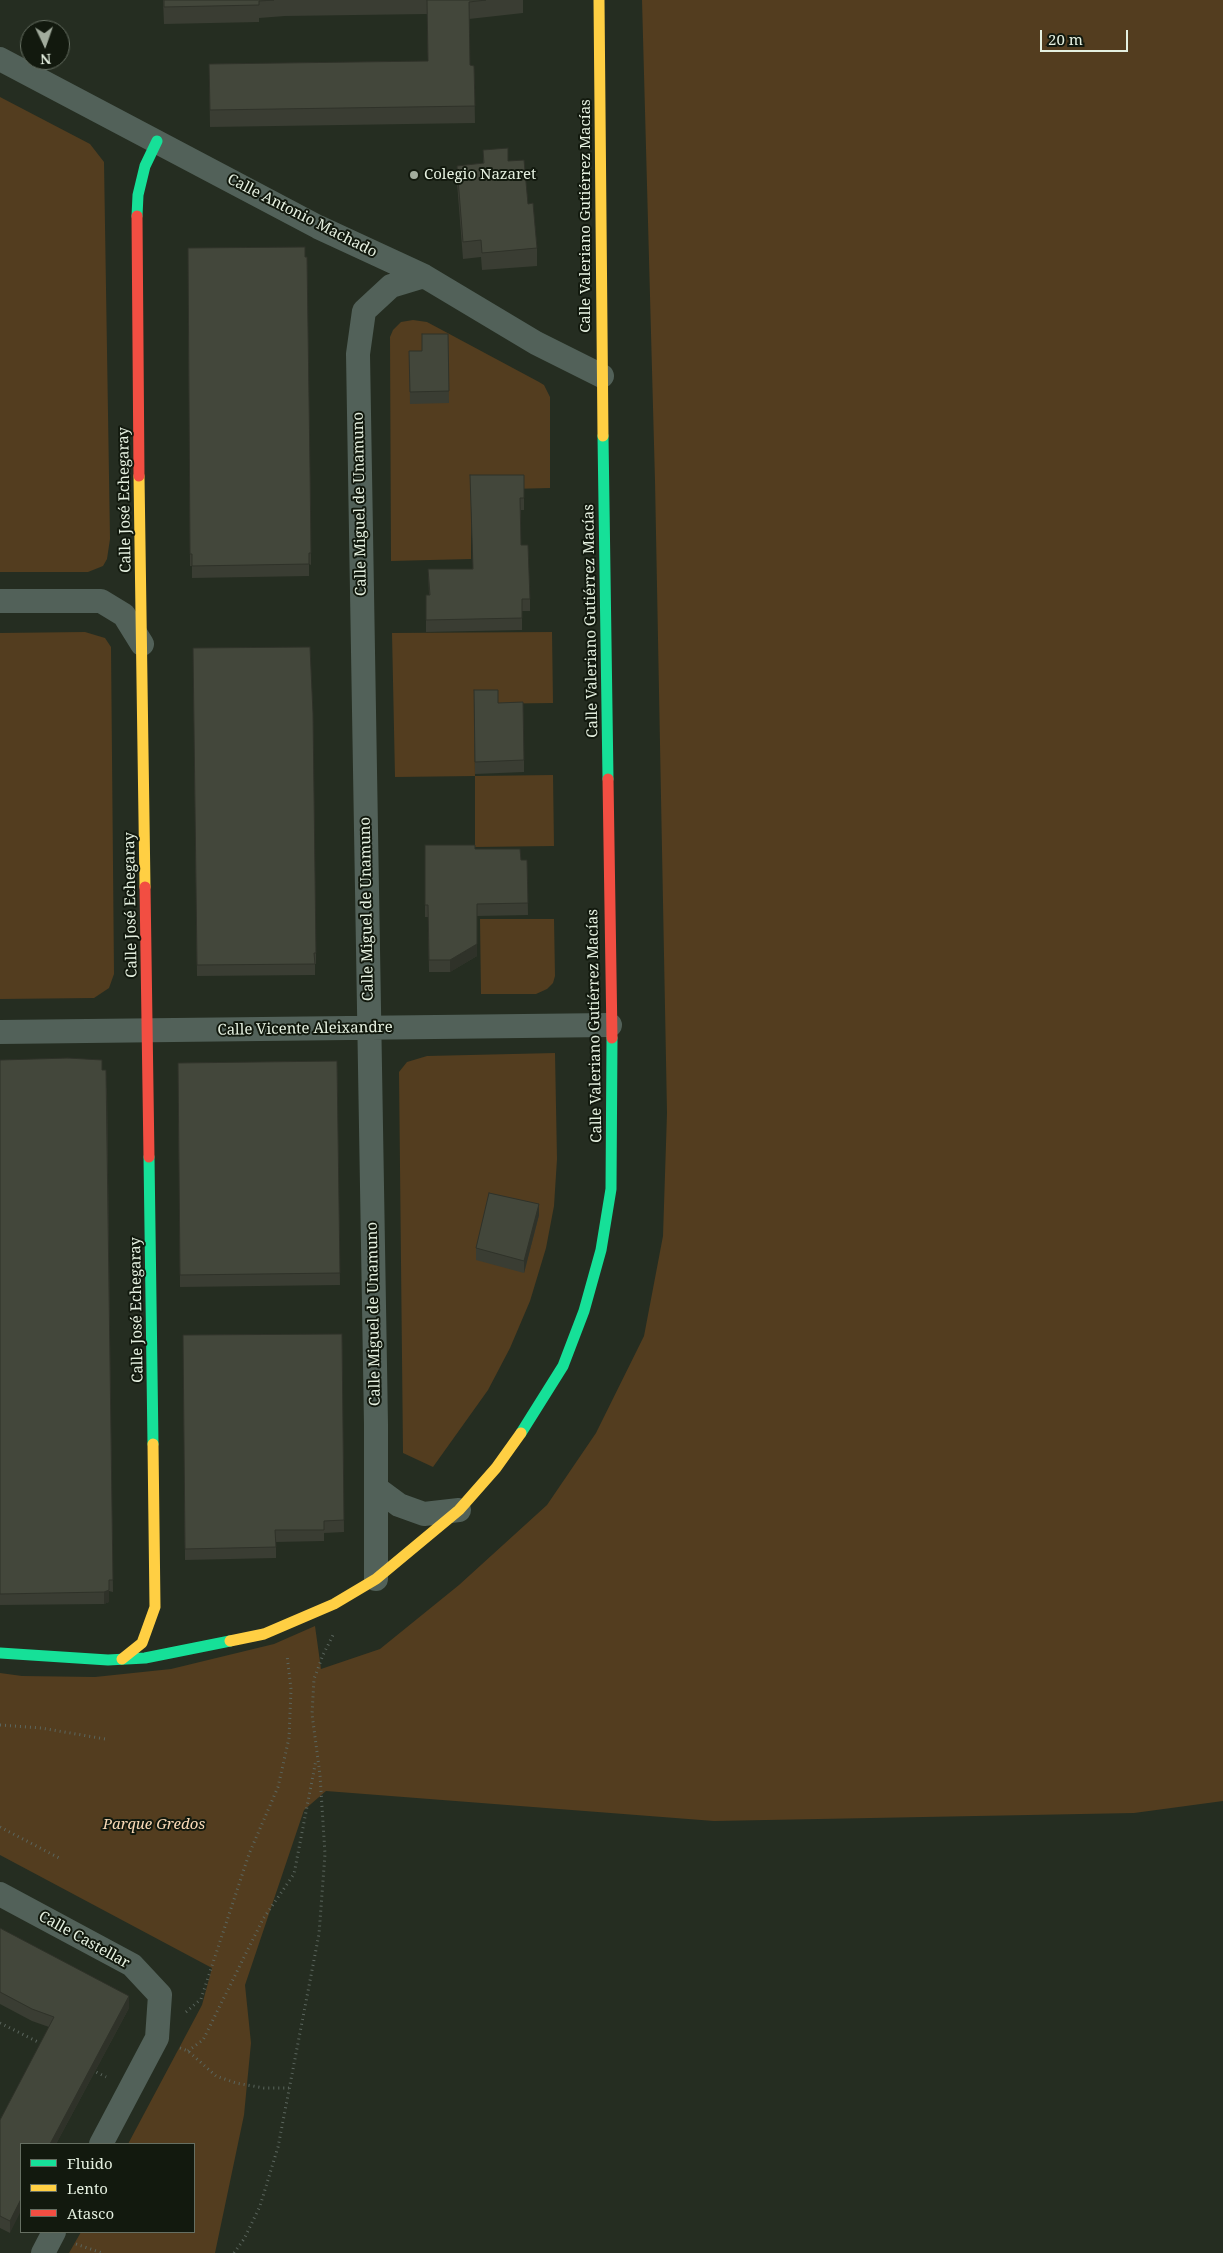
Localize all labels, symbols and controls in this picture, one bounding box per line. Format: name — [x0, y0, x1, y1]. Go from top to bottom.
north arrow — [20, 20, 70, 70]
scale bar — [1043, 20, 1130, 52]
text: 20 m — [1048, 29, 1083, 49]
text: N — [40, 50, 52, 69]
street label: Calle Valeriano Gutiérrez Macías — [577, 99, 595, 333]
place label: Colegio Nazaret — [424, 166, 536, 184]
marker: Colegio Nazaret — [408, 169, 420, 181]
street label: Calle Antonio Machado — [224, 170, 380, 262]
street label: Calle Miguel de Unamuno — [349, 412, 371, 596]
street label: Calle José Echegaray — [115, 427, 135, 573]
street label: Calle Valeriano Gutiérrez Macías — [580, 504, 602, 738]
street label: Calle Miguel de Unamuno — [356, 817, 378, 1001]
street label: Calle José Echegaray — [121, 832, 141, 978]
street label: Calle Valeriano Gutiérrez Macías — [584, 909, 606, 1143]
street label: Calle Vicente Aleixandre — [217, 1018, 393, 1040]
street label: Calle Miguel de Unamuno — [363, 1222, 385, 1406]
street label: Calle José Echegaray — [127, 1237, 147, 1383]
park label: Parque Gredos — [103, 1816, 205, 1834]
street label: Calle Castellar — [35, 1908, 133, 1972]
legend — [20, 2143, 195, 2233]
text: Fluido — [67, 2153, 113, 2173]
text: Lento — [67, 2178, 108, 2198]
text: Atasco — [67, 2203, 114, 2223]

